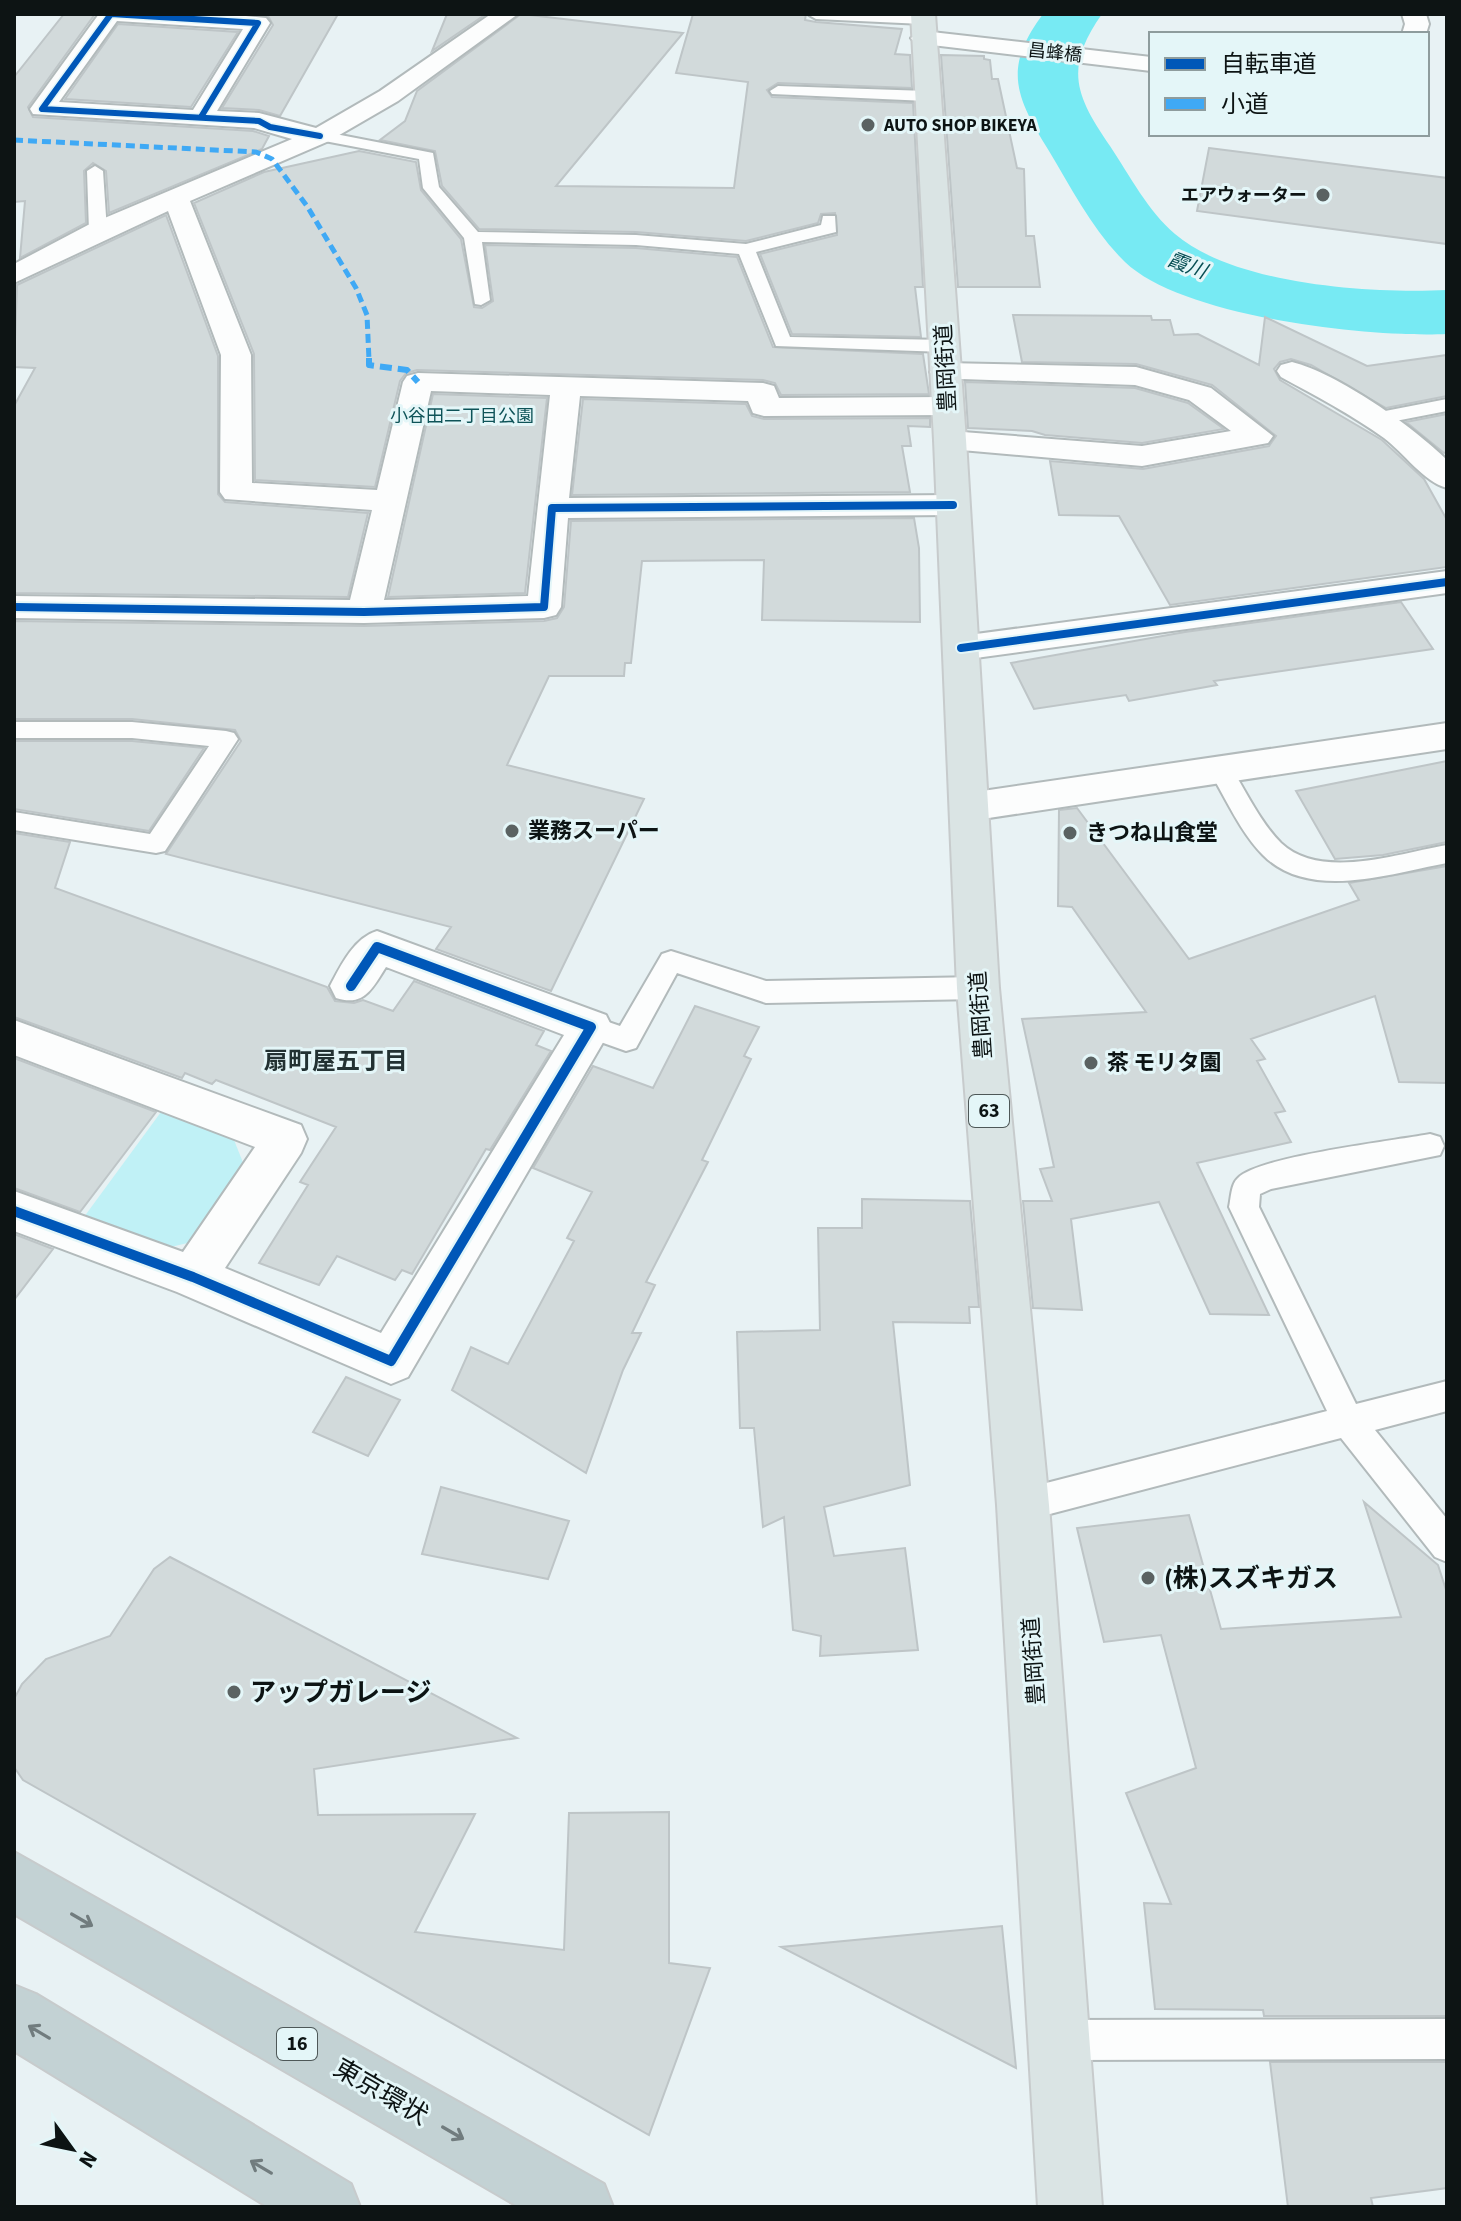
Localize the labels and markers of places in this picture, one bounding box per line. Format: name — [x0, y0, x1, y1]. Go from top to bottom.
place label: AUTO SHOP BIKEYA — [883, 113, 1038, 138]
marker: AUTO SHOP BIKEYA — [859, 116, 877, 134]
place label: エアウォーター — [1181, 183, 1307, 208]
marker: エアウォーター — [1314, 186, 1332, 204]
place label: 業務スーパー — [528, 815, 660, 847]
place label: きつね山食堂 — [1086, 817, 1218, 849]
marker: 業務スーパー — [503, 822, 521, 840]
marker: きつね山食堂 — [1061, 824, 1079, 842]
place label: 茶 モリタ園 — [1107, 1047, 1221, 1079]
marker: 茶 モリタ園 — [1082, 1054, 1100, 1072]
place label: (株)スズキガス — [1164, 1560, 1338, 1597]
marker: (株)スズキガス — [1139, 1569, 1157, 1587]
place label: アップガレージ — [250, 1674, 431, 1711]
marker: アップガレージ — [225, 1683, 243, 1701]

